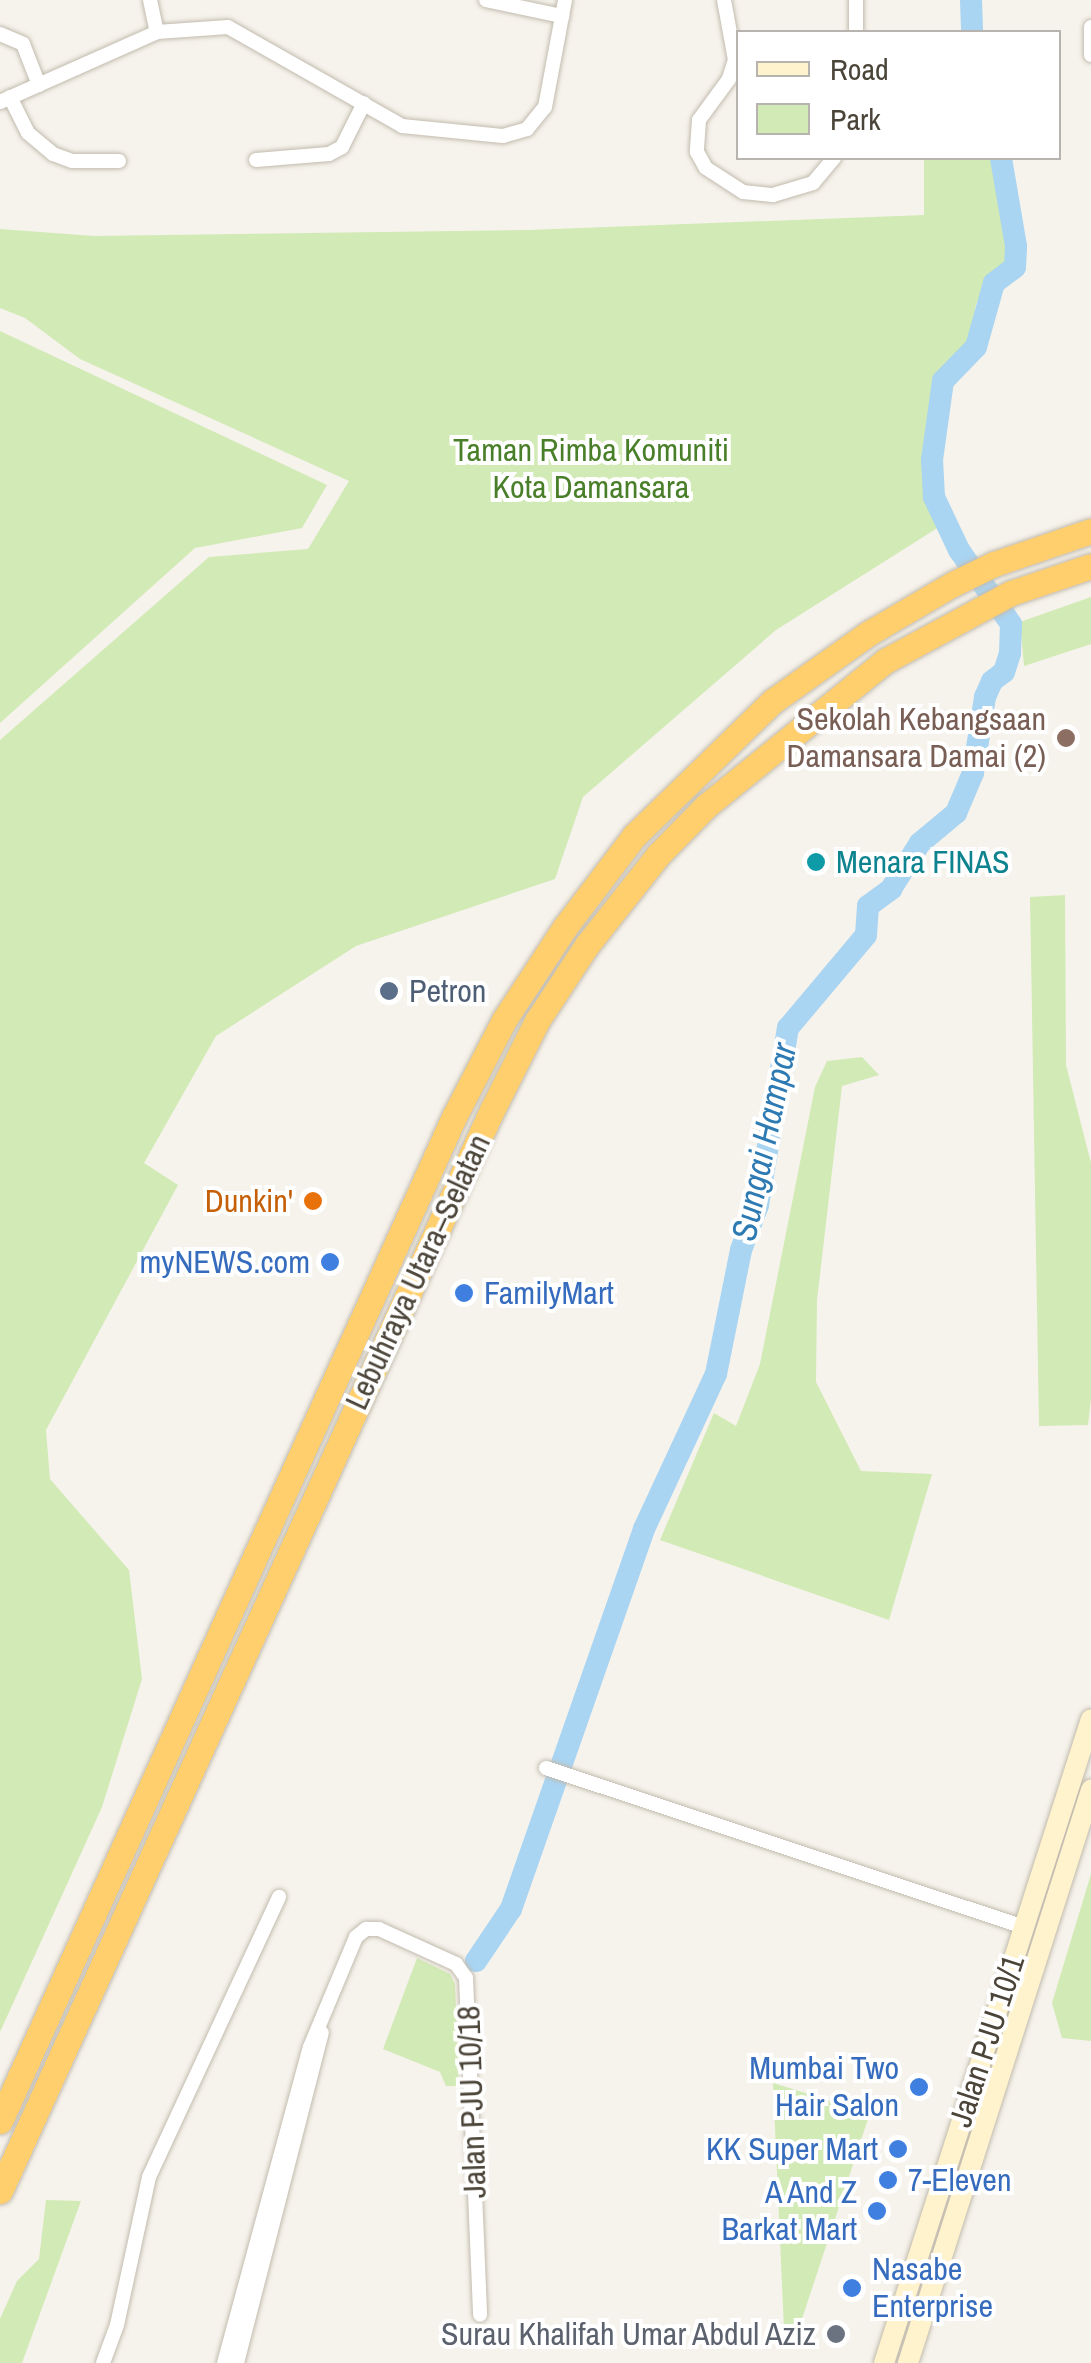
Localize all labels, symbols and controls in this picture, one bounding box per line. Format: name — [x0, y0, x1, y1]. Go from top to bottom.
legend — [736, 30, 1061, 160]
text: Road — [830, 49, 889, 89]
text: Park — [830, 99, 881, 139]
park label: Taman Rimba Komuniti Kota Damansara — [453, 432, 729, 507]
place label: Sekolah Kebangsaan Damansara Damai (2) — [786, 701, 1046, 776]
marker: Sekolah Kebangsaan Damansara Damai (2) — [1055, 727, 1077, 749]
place label: Menara FINAS — [836, 843, 1010, 881]
marker: Menara FINAS — [805, 851, 827, 873]
place label: Petron — [409, 972, 486, 1010]
marker: Petron — [378, 980, 400, 1002]
water label: Sungai Hampar — [723, 1039, 805, 1245]
street label: Lebuhraya Utara–Selatan — [337, 1128, 499, 1416]
place label: Dunkin' — [205, 1182, 293, 1220]
marker: Dunkin' — [302, 1190, 324, 1212]
place label: myNEWS.com — [139, 1243, 310, 1281]
marker: myNEWS.com — [319, 1251, 341, 1273]
place label: FamilyMart — [484, 1274, 614, 1312]
marker: FamilyMart — [453, 1282, 475, 1304]
street label: Jalan PJU 10/1 — [941, 1950, 1033, 2132]
street label: Jalan PJU 10/18 — [449, 2005, 495, 2199]
place label: Mumbai Two Hair Salon — [749, 2050, 899, 2125]
marker: Mumbai Two Hair Salon — [908, 2076, 930, 2098]
place label: KK Super Mart — [706, 2130, 878, 2168]
marker: KK Super Mart — [887, 2138, 909, 2160]
place label: 7-Eleven — [908, 2161, 1012, 2199]
marker: 7-Eleven — [877, 2169, 899, 2191]
place label: A And Z Barkat Mart — [721, 2174, 857, 2249]
marker: A And Z Barkat Mart — [866, 2200, 888, 2222]
place label: Nasabe Enterprise — [872, 2251, 993, 2326]
marker: Nasabe Enterprise — [841, 2277, 863, 2299]
place label: Surau Khalifah Umar Abdul Aziz — [438, 2315, 816, 2353]
marker: Surau Khalifah Umar Abdul Aziz — [825, 2323, 847, 2345]

